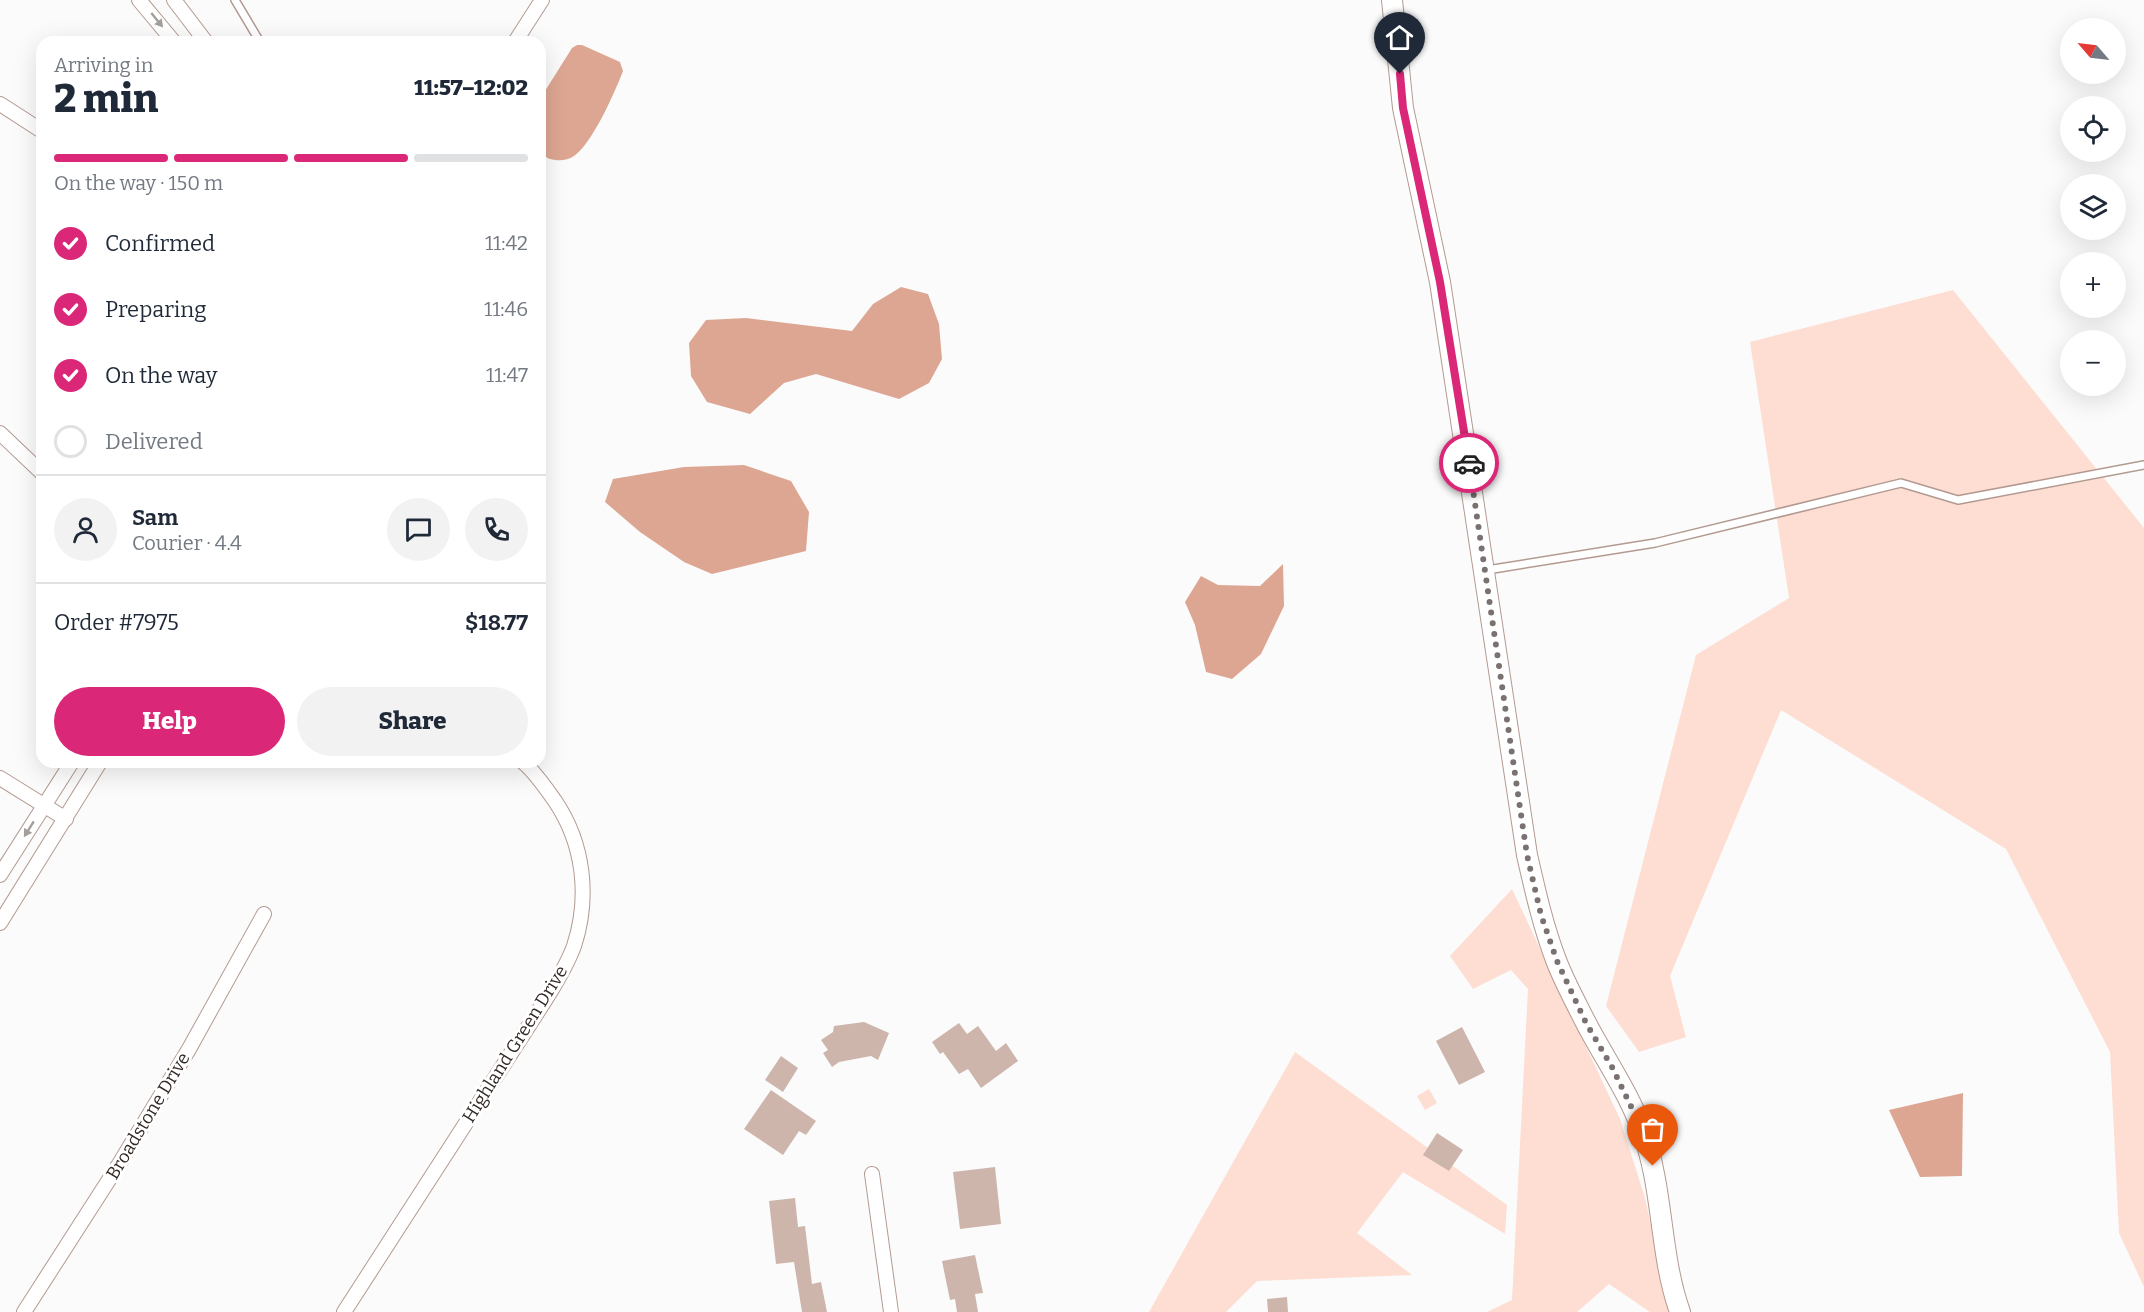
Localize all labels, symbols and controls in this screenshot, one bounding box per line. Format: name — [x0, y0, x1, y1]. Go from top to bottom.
pin — [1374, 12, 1425, 74]
one-way arrow — [151, 13, 163, 28]
north arrow — [2060, 18, 2126, 84]
map controls — [2060, 18, 2126, 396]
icon: home — [1383, 21, 1416, 54]
text: Arriving in — [54, 53, 153, 77]
text: 11:57–12:02 — [414, 74, 528, 101]
text: 2 min — [54, 76, 158, 122]
button: locate — [2060, 96, 2126, 162]
text: On the way · 150 m — [54, 171, 223, 195]
button: layers — [2060, 174, 2126, 240]
icon: check — [54, 227, 87, 260]
text: Confirmed — [105, 230, 215, 257]
text: 11:42 — [485, 231, 528, 255]
button: + — [2060, 252, 2126, 318]
icon: check — [54, 293, 87, 326]
text: Preparing — [105, 296, 207, 323]
text: 11:46 — [484, 297, 528, 321]
button: − — [2060, 330, 2126, 396]
icon: check — [54, 359, 87, 392]
text: On the way — [105, 362, 217, 389]
text: 11:47 — [486, 363, 528, 387]
text: Delivered — [105, 428, 203, 455]
courier — [1439, 433, 1499, 493]
icon: car — [1453, 447, 1486, 480]
button: person — [54, 498, 117, 561]
button: chat — [387, 498, 450, 561]
button: phone — [465, 498, 528, 561]
text: Sam — [132, 504, 178, 531]
text: Courier · 4.4 — [132, 531, 242, 555]
text: Order #7975 — [54, 609, 179, 636]
text: $18.77 — [465, 609, 528, 636]
button: Help — [54, 687, 285, 756]
button: Share — [297, 687, 528, 756]
one-way arrow — [24, 821, 35, 837]
street label: Highland Green Drive — [458, 961, 572, 1127]
street label: Broadstone Drive — [101, 1049, 195, 1183]
pin — [1627, 1104, 1678, 1166]
icon: bag — [1636, 1113, 1669, 1146]

